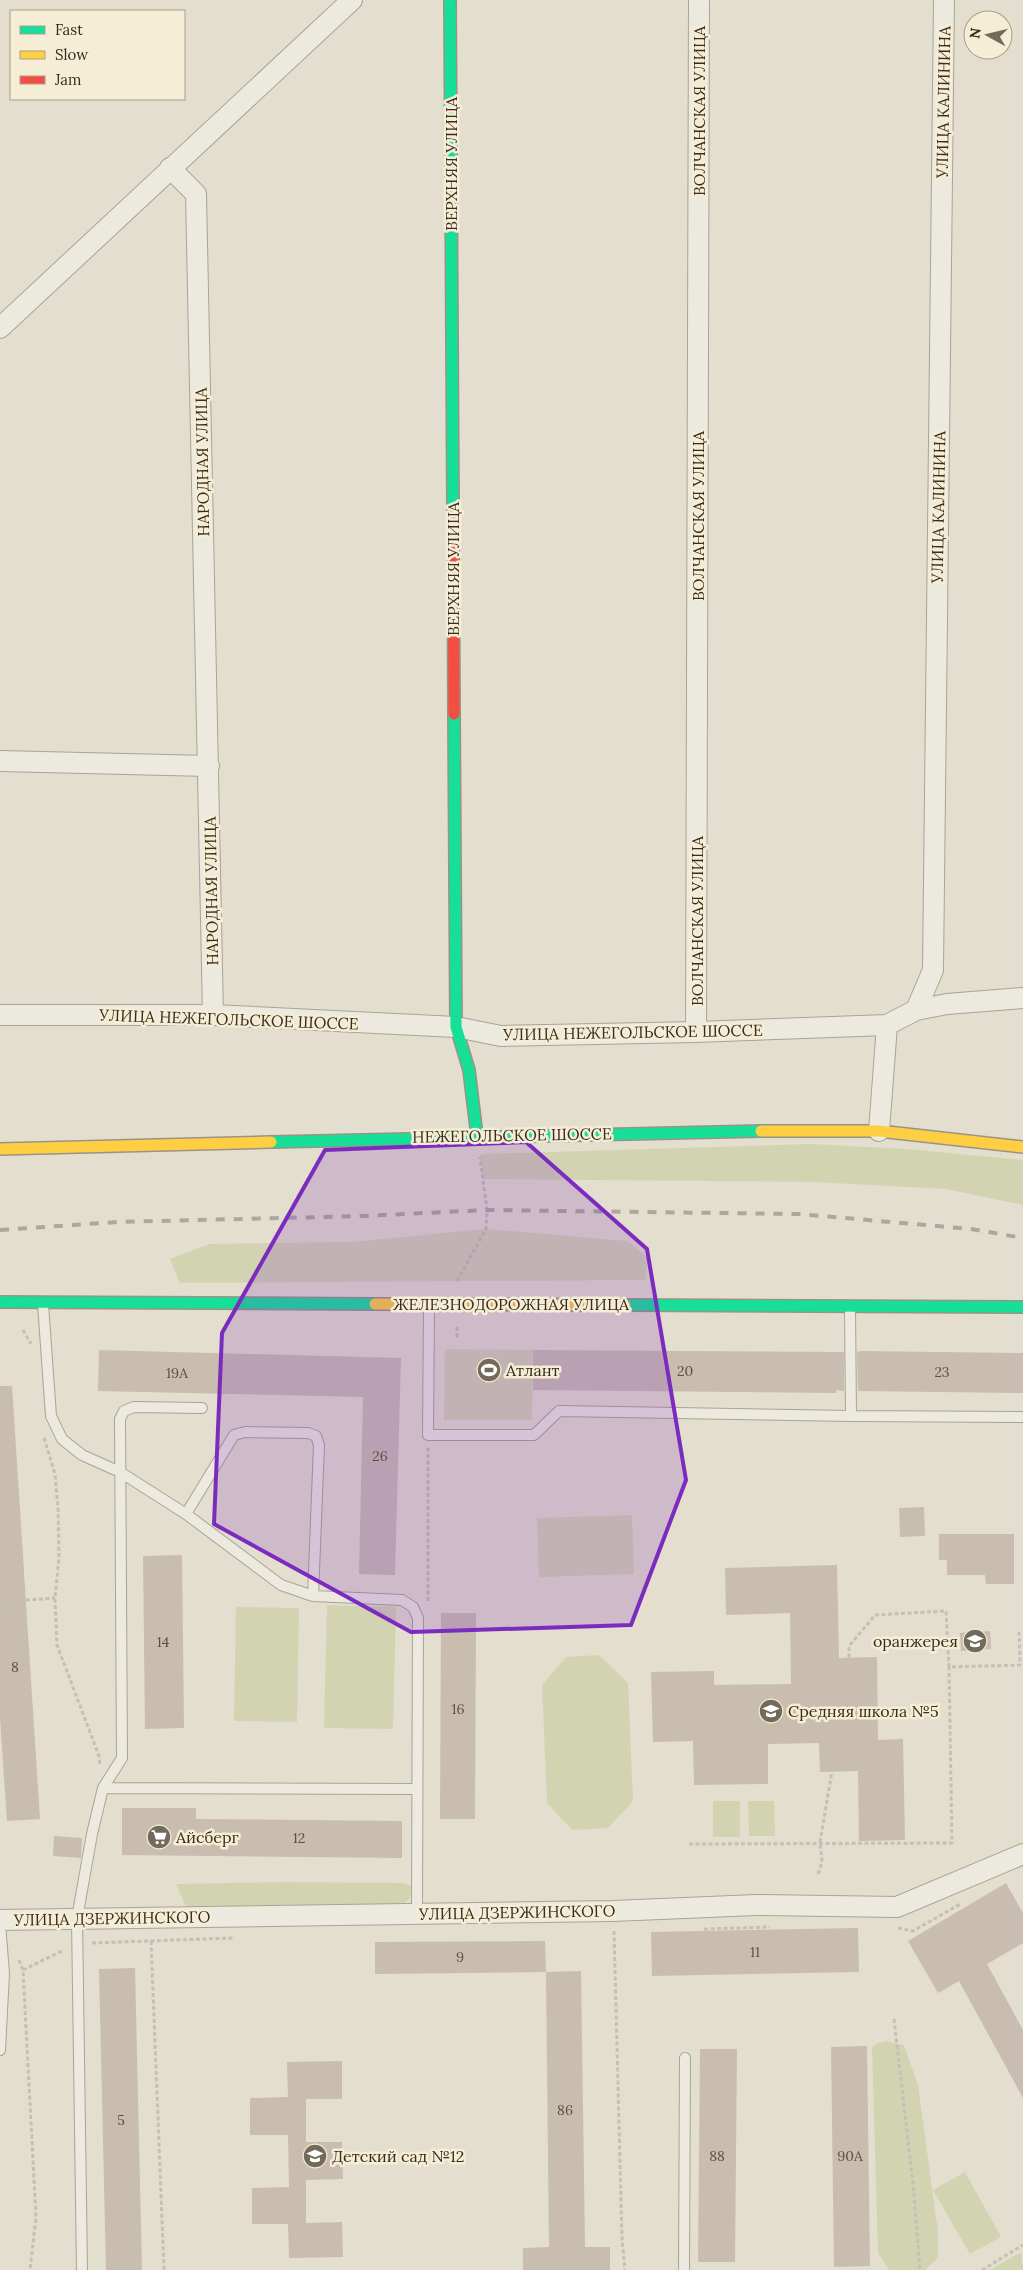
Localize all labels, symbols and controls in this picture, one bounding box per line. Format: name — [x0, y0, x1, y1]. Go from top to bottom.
legend — [10, 10, 185, 100]
north arrow — [963, 10, 1013, 60]
text: Fast — [55, 20, 83, 39]
street label: ВОЛЧАНСКАЯ УЛИЦА — [689, 25, 709, 196]
street label: УЛИЦА КАЛИНИНА — [932, 25, 954, 179]
text: N — [965, 26, 985, 40]
text: Slow — [55, 45, 88, 64]
text: Jam — [54, 70, 82, 89]
street label: ВЕРХНЯЯ УЛИЦА — [441, 96, 461, 231]
street label: НАРОДНАЯ УЛИЦА — [191, 386, 213, 537]
street label: ВОЛЧАНСКАЯ УЛИЦА — [688, 430, 708, 601]
street label: УЛИЦА КАЛИНИНА — [927, 430, 949, 584]
street label: ВЕРХНЯЯ УЛИЦА — [443, 501, 463, 636]
street label: НАРОДНАЯ УЛИЦА — [200, 815, 222, 966]
street label: ВОЛЧАНСКАЯ УЛИЦА — [687, 835, 707, 1006]
street label: УЛИЦА НЕЖЕГОЛЬСКОЕ ШОССЕ — [98, 1004, 359, 1034]
street label: УЛИЦА НЕЖЕГОЛЬСКОЕ ШОССЕ — [502, 1020, 763, 1044]
street label: НЕЖЕГОЛЬСКОЕ ШОССЕ — [412, 1123, 612, 1147]
street label: ЖЕЛЕЗНОДОРОЖНАЯ УЛИЦА — [393, 1294, 630, 1314]
sports icon: Атлант — [476, 1357, 502, 1383]
place label: Атлант — [505, 1360, 560, 1380]
house number: 20 — [677, 1362, 693, 1380]
house number: 23 — [934, 1363, 950, 1381]
house number: 19А — [166, 1364, 188, 1382]
house number: 26 — [372, 1447, 388, 1465]
school or university icon: оранжерея — [962, 1628, 988, 1654]
place label: оранжерея — [873, 1631, 958, 1651]
house number: 14 — [157, 1633, 170, 1651]
house number: 8 — [11, 1658, 19, 1676]
school or university icon: Средняя школа №5 — [758, 1698, 784, 1724]
house number: 16 — [451, 1700, 465, 1718]
place label: Средняя школа №5 — [788, 1701, 939, 1721]
supermarket icon: Айсберг — [146, 1824, 172, 1850]
place label: Айсберг — [175, 1827, 239, 1847]
house number: 12 — [293, 1829, 305, 1847]
street label: УЛИЦА ДЗЕРЖИНСКОГО — [418, 1900, 615, 1924]
street label: УЛИЦА ДЗЕРЖИНСКОГО — [13, 1906, 210, 1930]
house number: 11 — [750, 1943, 760, 1961]
house number: 9 — [456, 1948, 464, 1966]
house number: 86 — [557, 2101, 573, 2119]
house number: 5 — [117, 2111, 125, 2129]
school or university icon: Детский сад №12 — [302, 2143, 328, 2169]
place label: Детский сад №12 — [332, 2146, 464, 2166]
house number: 88 — [709, 2147, 725, 2165]
house number: 90А — [837, 2147, 863, 2165]

